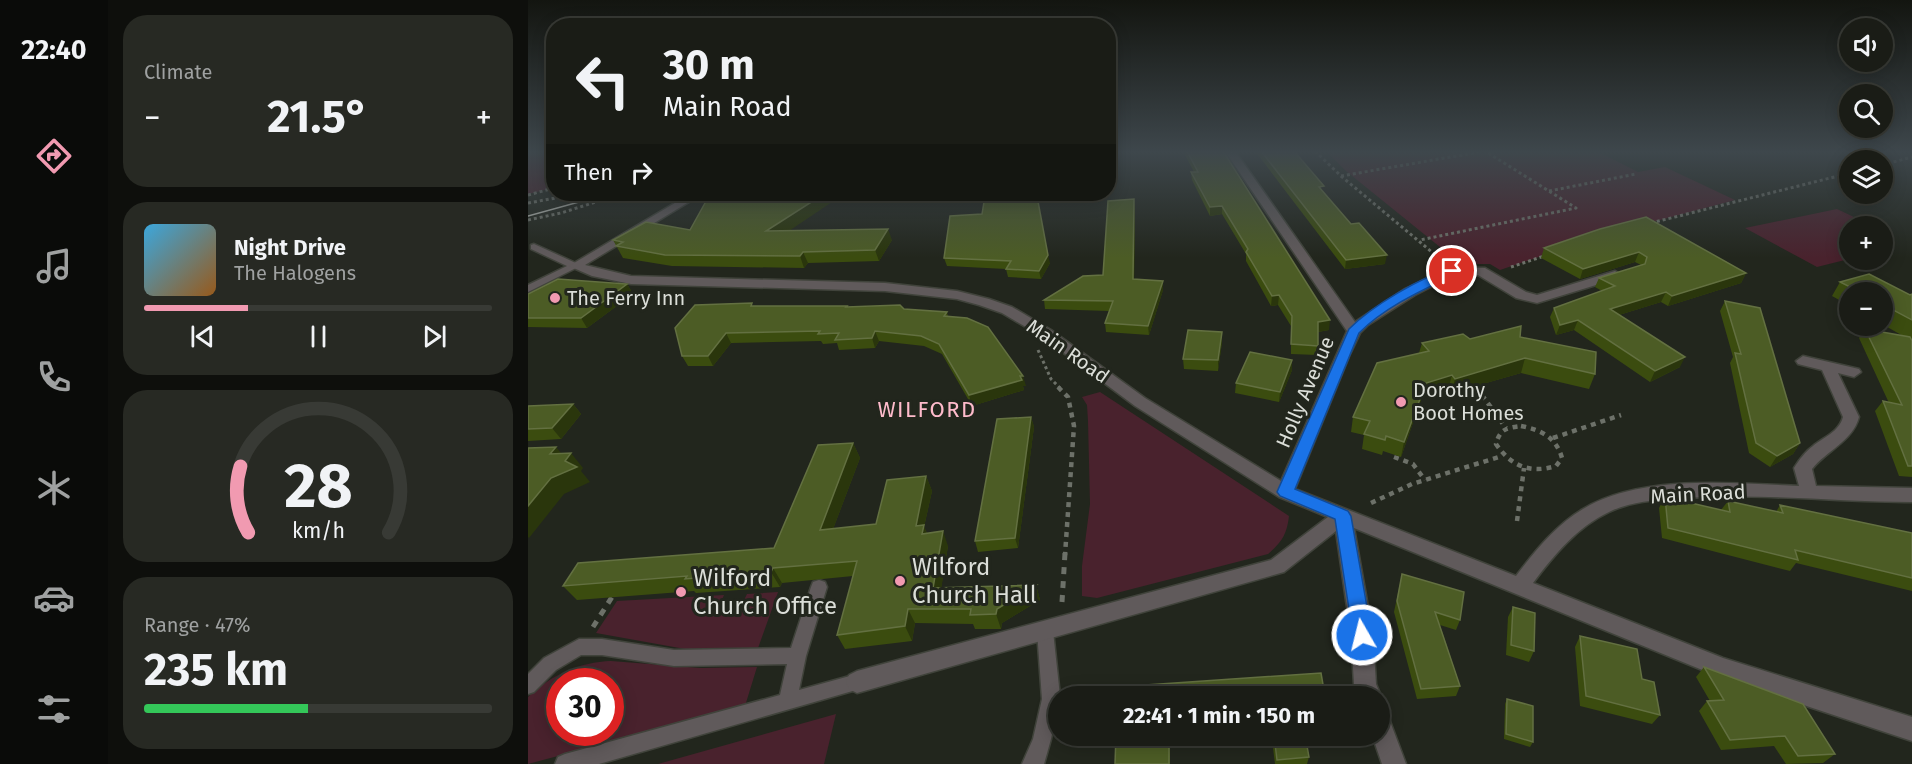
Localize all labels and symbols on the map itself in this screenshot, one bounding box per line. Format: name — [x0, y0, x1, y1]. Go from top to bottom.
pin — [1426, 245, 1477, 296]
place label: The Ferry Inn — [567, 286, 685, 310]
marker: The Ferry Inn — [548, 291, 562, 305]
street label: Main Road — [1022, 314, 1114, 388]
street label: Holly Avenue — [1271, 333, 1339, 451]
place label: Dorothy Boot Homes — [1413, 378, 1524, 425]
marker: Dorothy Boot Homes — [1394, 395, 1408, 409]
district label: WILFORD — [877, 396, 977, 423]
street label: Main Road — [1650, 480, 1746, 508]
place label: Wilford Church Hall — [912, 553, 1037, 609]
place label: Wilford Church Office — [693, 564, 837, 620]
marker: Wilford Church Hall — [893, 574, 907, 588]
marker: Wilford Church Office — [674, 585, 688, 599]
position arrow — [1330, 603, 1394, 667]
speed limit sign: 30 — [546, 668, 624, 746]

